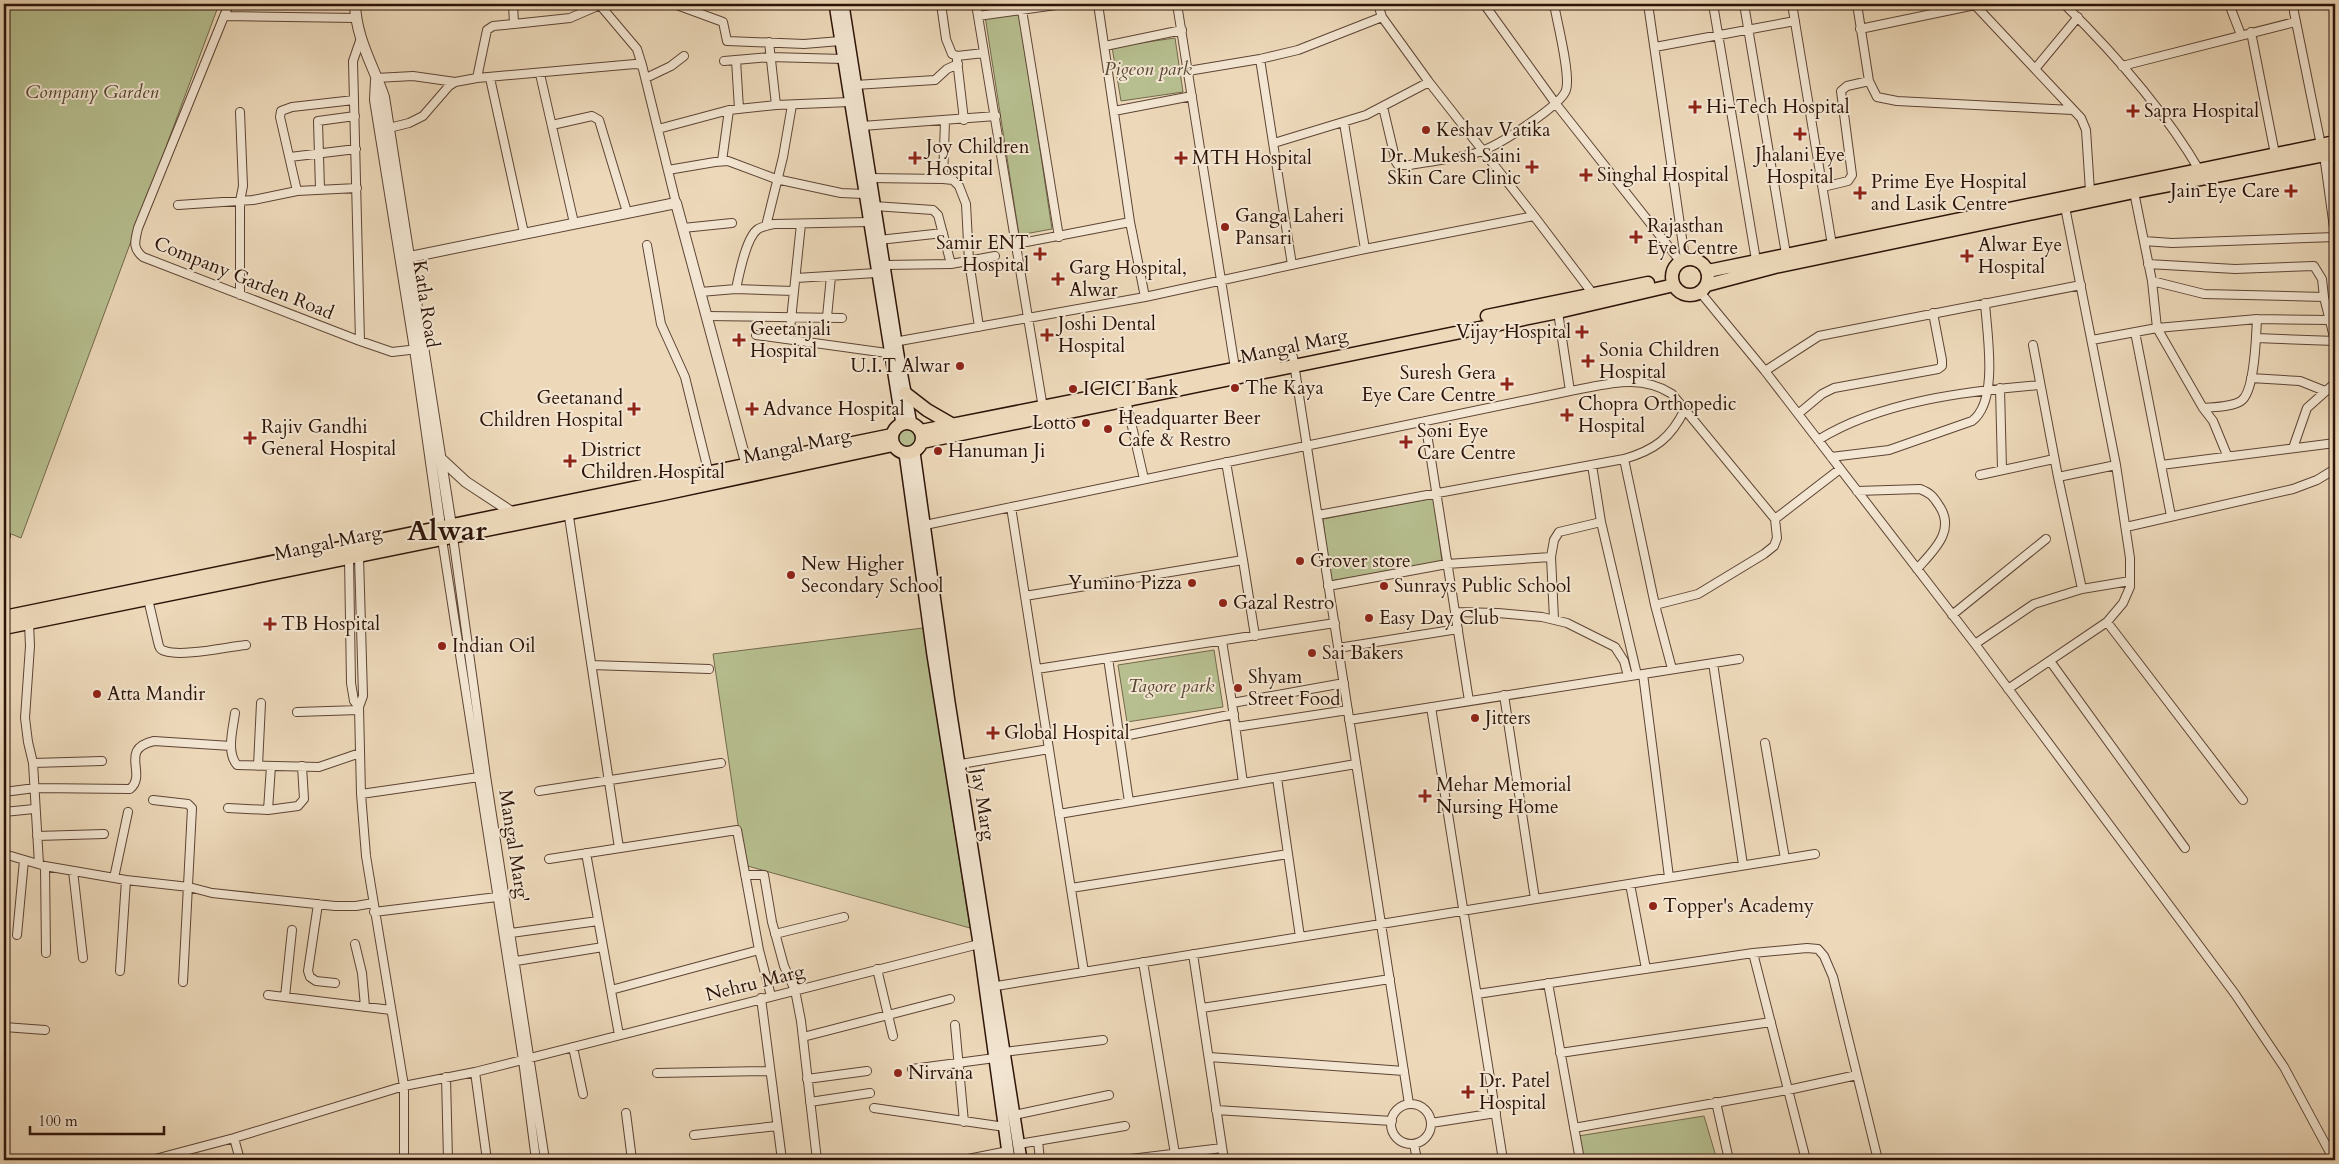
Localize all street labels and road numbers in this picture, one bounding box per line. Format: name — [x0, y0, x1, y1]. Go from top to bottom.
street label: Company Garden Road — [150, 230, 338, 326]
street label: Katla Road — [406, 258, 446, 350]
street label: Mangal Marg — [1238, 322, 1351, 370]
street label: Mangal Marg — [741, 422, 854, 470]
street label: Mangal Marg — [272, 519, 385, 567]
street label: Jay Marg — [964, 763, 1002, 843]
street label: Mangal Marg' — [492, 788, 536, 904]
street label: Nehru Marg — [703, 958, 808, 1008]

